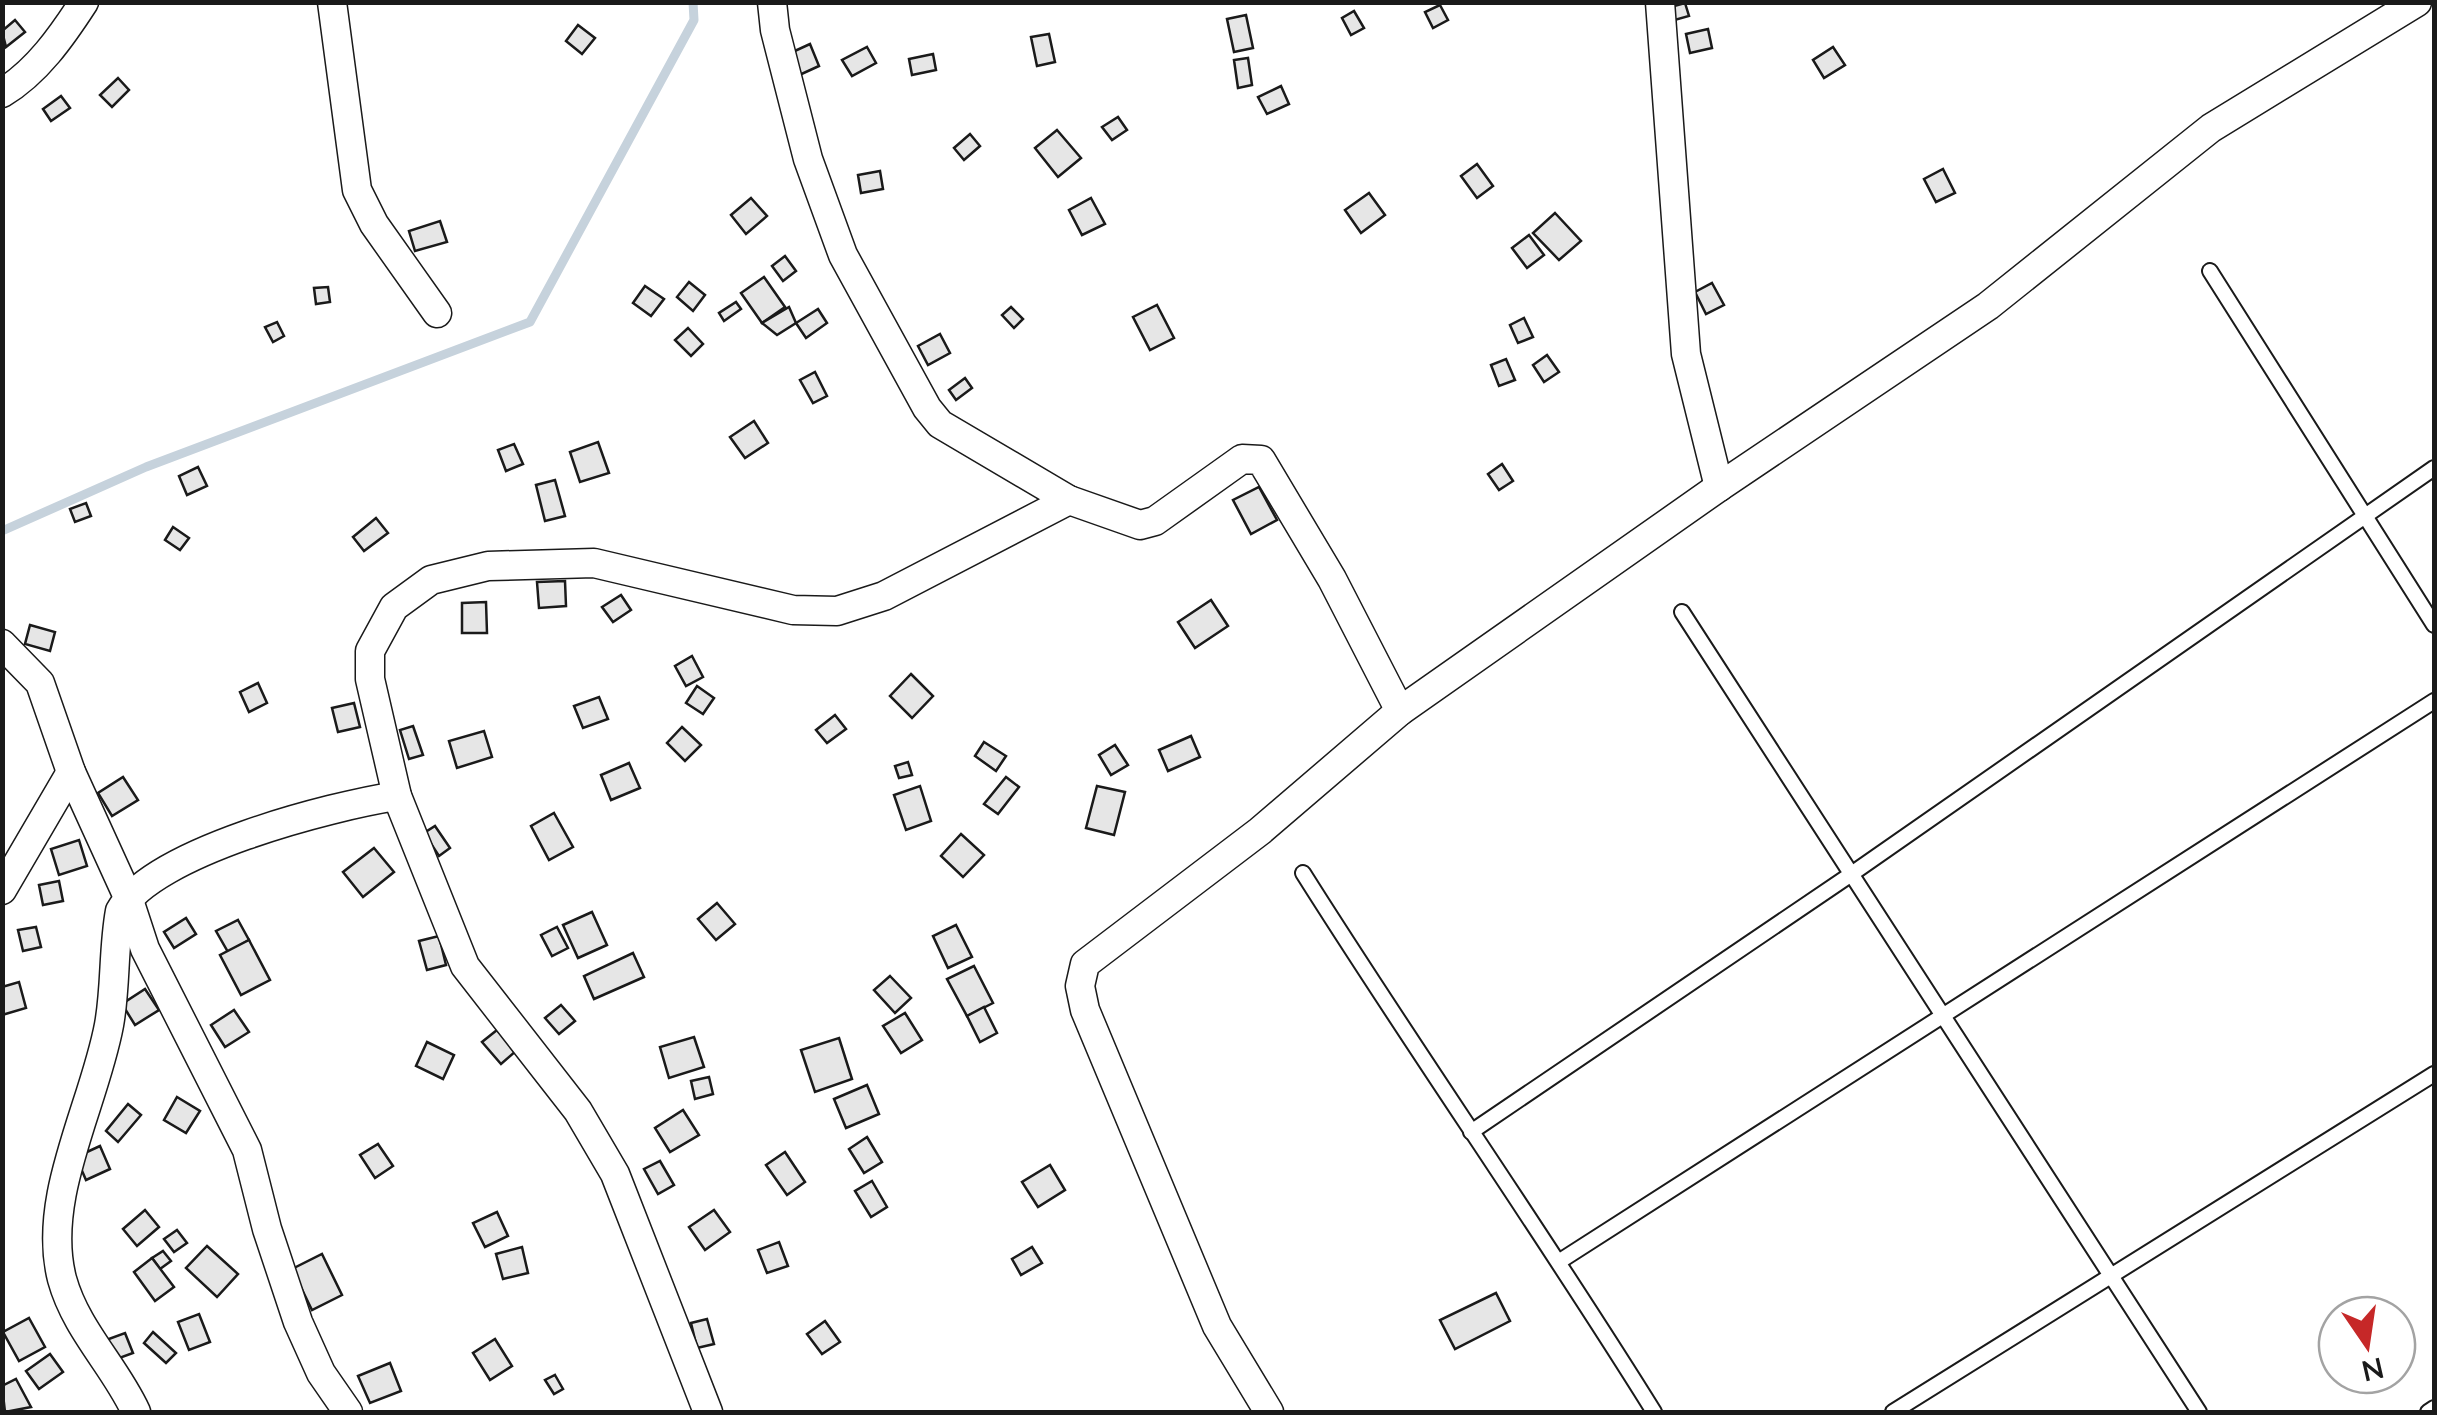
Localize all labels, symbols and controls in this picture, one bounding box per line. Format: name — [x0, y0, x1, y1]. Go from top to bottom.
north arrow — [2317, 1295, 2417, 1395]
text: N — [2359, 1351, 2387, 1389]

